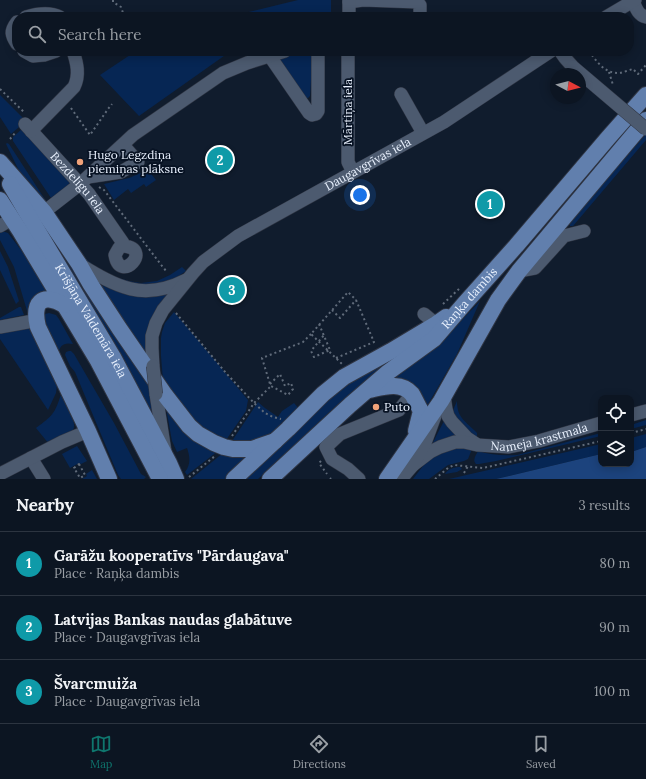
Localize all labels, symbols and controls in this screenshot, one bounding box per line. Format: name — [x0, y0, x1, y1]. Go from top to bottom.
search box — [12, 12, 634, 56]
icon: search — [26, 23, 48, 45]
text: Search here — [58, 25, 141, 44]
north arrow — [550, 68, 586, 104]
street label: Mārtiņa iela — [340, 79, 356, 145]
street label: Daugavgrīvas iela — [322, 134, 413, 194]
pin: 2 — [207, 145, 233, 175]
place label: Hugo Legzdiņa piemiņas plāksne — [88, 147, 184, 177]
street label: Bezdelīgu iela — [47, 149, 108, 216]
marker: Hugo Legzdiņa piemiņas plāksne — [75, 157, 85, 167]
your location — [350, 185, 370, 205]
pin: 1 — [477, 189, 503, 219]
street label: Krišjāņa Valdemāra iela — [52, 261, 131, 380]
street label: Raņķa dambis — [438, 264, 501, 332]
pin: 3 — [219, 275, 245, 305]
map controls — [598, 395, 634, 467]
button: locate — [598, 395, 634, 431]
place label: Puto — [384, 399, 410, 414]
marker: Puto — [371, 402, 381, 412]
street label: Nameja krastmala — [490, 419, 589, 454]
button: layers — [598, 431, 634, 467]
text: Nearby — [16, 494, 74, 516]
text: 3 results — [578, 497, 630, 514]
text: Garāžu kooperatīvs "Pārdaugava" — [54, 546, 289, 565]
text: 1 — [26, 555, 32, 572]
text: 80 m — [600, 555, 630, 572]
text: Place · Raņķa dambis — [54, 565, 179, 582]
text: Latvijas Bankas naudas glabātuve — [54, 610, 292, 629]
text: 2 — [26, 619, 32, 636]
text: 90 m — [599, 619, 630, 636]
text: Place · Daugavgrīvas iela — [54, 629, 200, 646]
text: Švarcmuiža — [54, 674, 137, 693]
text: 3 — [25, 683, 33, 700]
text: 100 m — [594, 683, 630, 700]
text: Place · Daugavgrīvas iela — [54, 693, 200, 710]
tab: Map — [90, 733, 112, 771]
tab: Directions — [293, 733, 346, 771]
tab: Saved — [526, 733, 556, 771]

